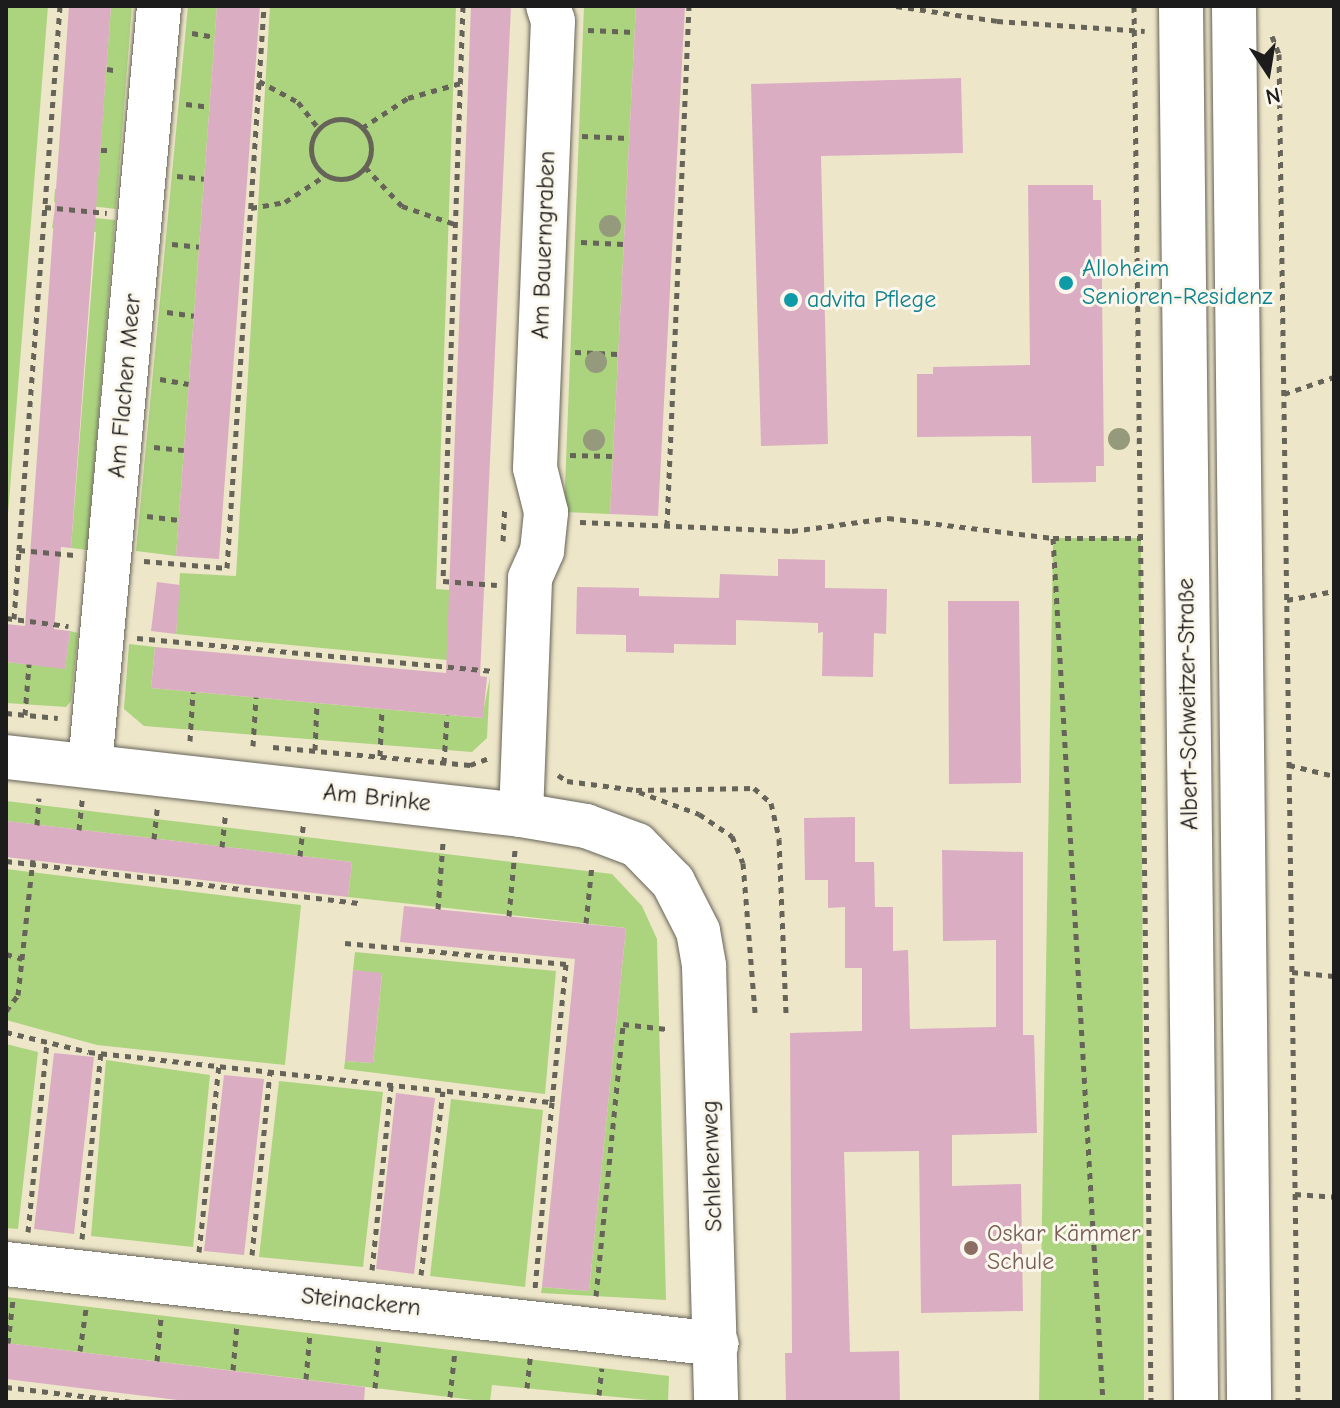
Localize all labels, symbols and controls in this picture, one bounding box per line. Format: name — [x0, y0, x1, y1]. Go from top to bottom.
north arrow — [1228, 32, 1308, 112]
text: N — [1263, 81, 1283, 110]
street label: Am Bauerngraben — [526, 150, 562, 340]
place label: Alloheim Senioren-Residenz — [1082, 255, 1273, 311]
marker: Alloheim Senioren-Residenz — [1057, 274, 1075, 292]
place label: advita Pflege — [807, 286, 936, 314]
marker: advita Pflege — [782, 291, 800, 309]
street label: Am Flachen Meer — [103, 293, 147, 479]
street label: Albert-Schweitzer-Straße — [1171, 578, 1205, 830]
street label: Am Brinke — [322, 778, 432, 818]
street label: Schlehenweg — [695, 1100, 729, 1232]
place label: Oskar Kämmer Schule — [987, 1220, 1141, 1276]
marker: Oskar Kämmer Schule — [962, 1239, 980, 1257]
street label: Steinackern — [300, 1281, 422, 1323]

